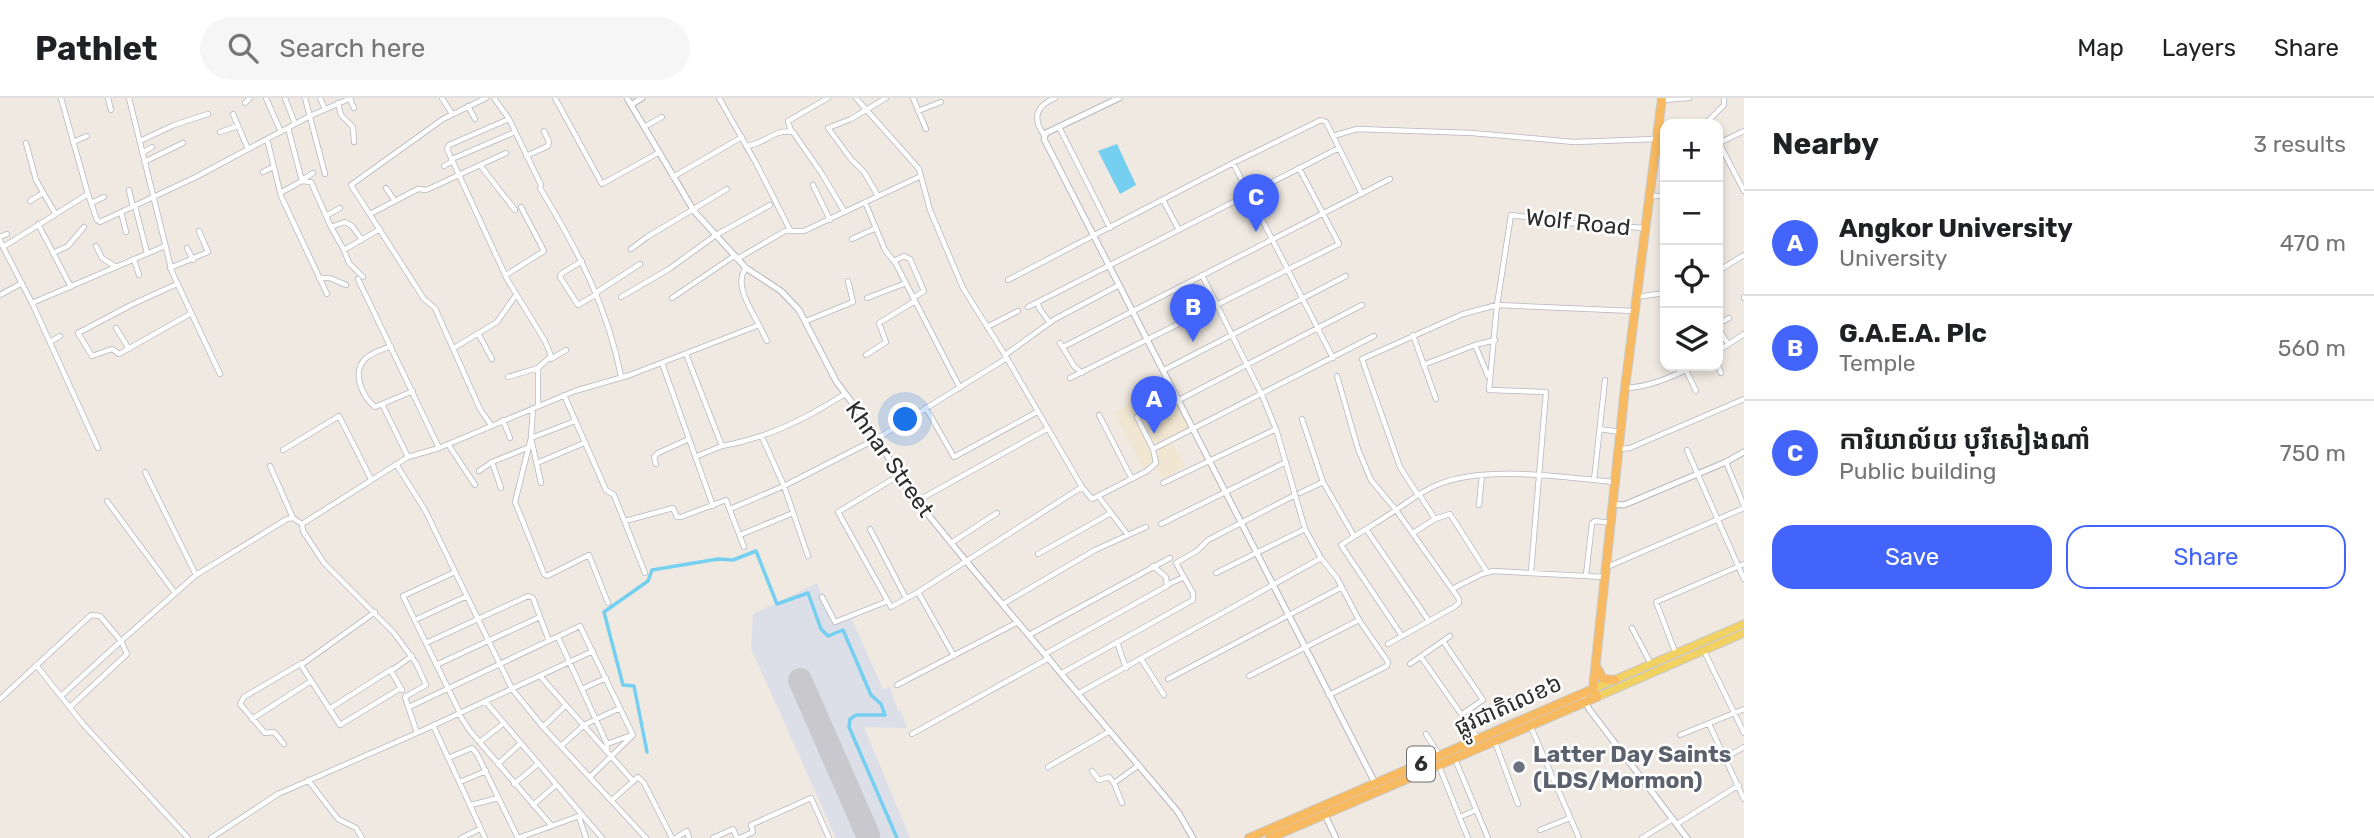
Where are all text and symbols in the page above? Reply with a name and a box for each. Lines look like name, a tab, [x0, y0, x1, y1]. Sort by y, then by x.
search box	[200, 17, 690, 80]
text: Pathlet	[35, 29, 158, 68]
icon: search	[224, 29, 262, 67]
text: Search here	[280, 33, 425, 64]
text: Map	[2077, 34, 2124, 62]
text: Layers	[2162, 34, 2236, 62]
text: Share	[2274, 34, 2339, 62]
map controls	[1660, 119, 1723, 371]
button: +	[1660, 119, 1723, 182]
text: Nearby	[1772, 126, 1879, 162]
text: 3 results	[2253, 130, 2346, 158]
pin: C	[1233, 174, 1279, 232]
button: −	[1660, 182, 1723, 245]
street label: Wolf Road	[1524, 203, 1632, 241]
text: Angkor University	[1839, 213, 2073, 244]
text: A	[1787, 229, 1803, 257]
text: 470 m	[2280, 229, 2346, 257]
text: University	[1839, 244, 1948, 272]
button: locate	[1660, 245, 1723, 308]
pin: B	[1170, 284, 1216, 342]
button: layers	[1660, 308, 1723, 371]
text: G.A.E.A. Plc	[1839, 318, 1987, 349]
text: B	[1787, 334, 1803, 362]
text: 560 m	[2278, 334, 2346, 362]
text: Temple	[1839, 349, 1916, 377]
pin: A	[1131, 376, 1177, 434]
street label: Khnar Street	[840, 396, 940, 522]
your location	[888, 402, 922, 436]
text: ការិយាល័យ បុរីសៀងណាំ	[1839, 425, 2091, 456]
text: C	[1787, 439, 1803, 467]
text: 750 m	[2280, 439, 2346, 467]
text: Public building	[1839, 457, 1996, 485]
button: Save	[1772, 525, 2052, 589]
button: Share	[2066, 525, 2346, 589]
street label: ផ្លូវជាតិលេខ៦	[1450, 669, 1569, 748]
place label: Latter Day Saints (LDS/Mormon)	[1533, 740, 1732, 794]
road number: 6	[1407, 746, 1435, 782]
marker: Latter Day Saints (LDS/Mormon)	[1511, 759, 1527, 775]

